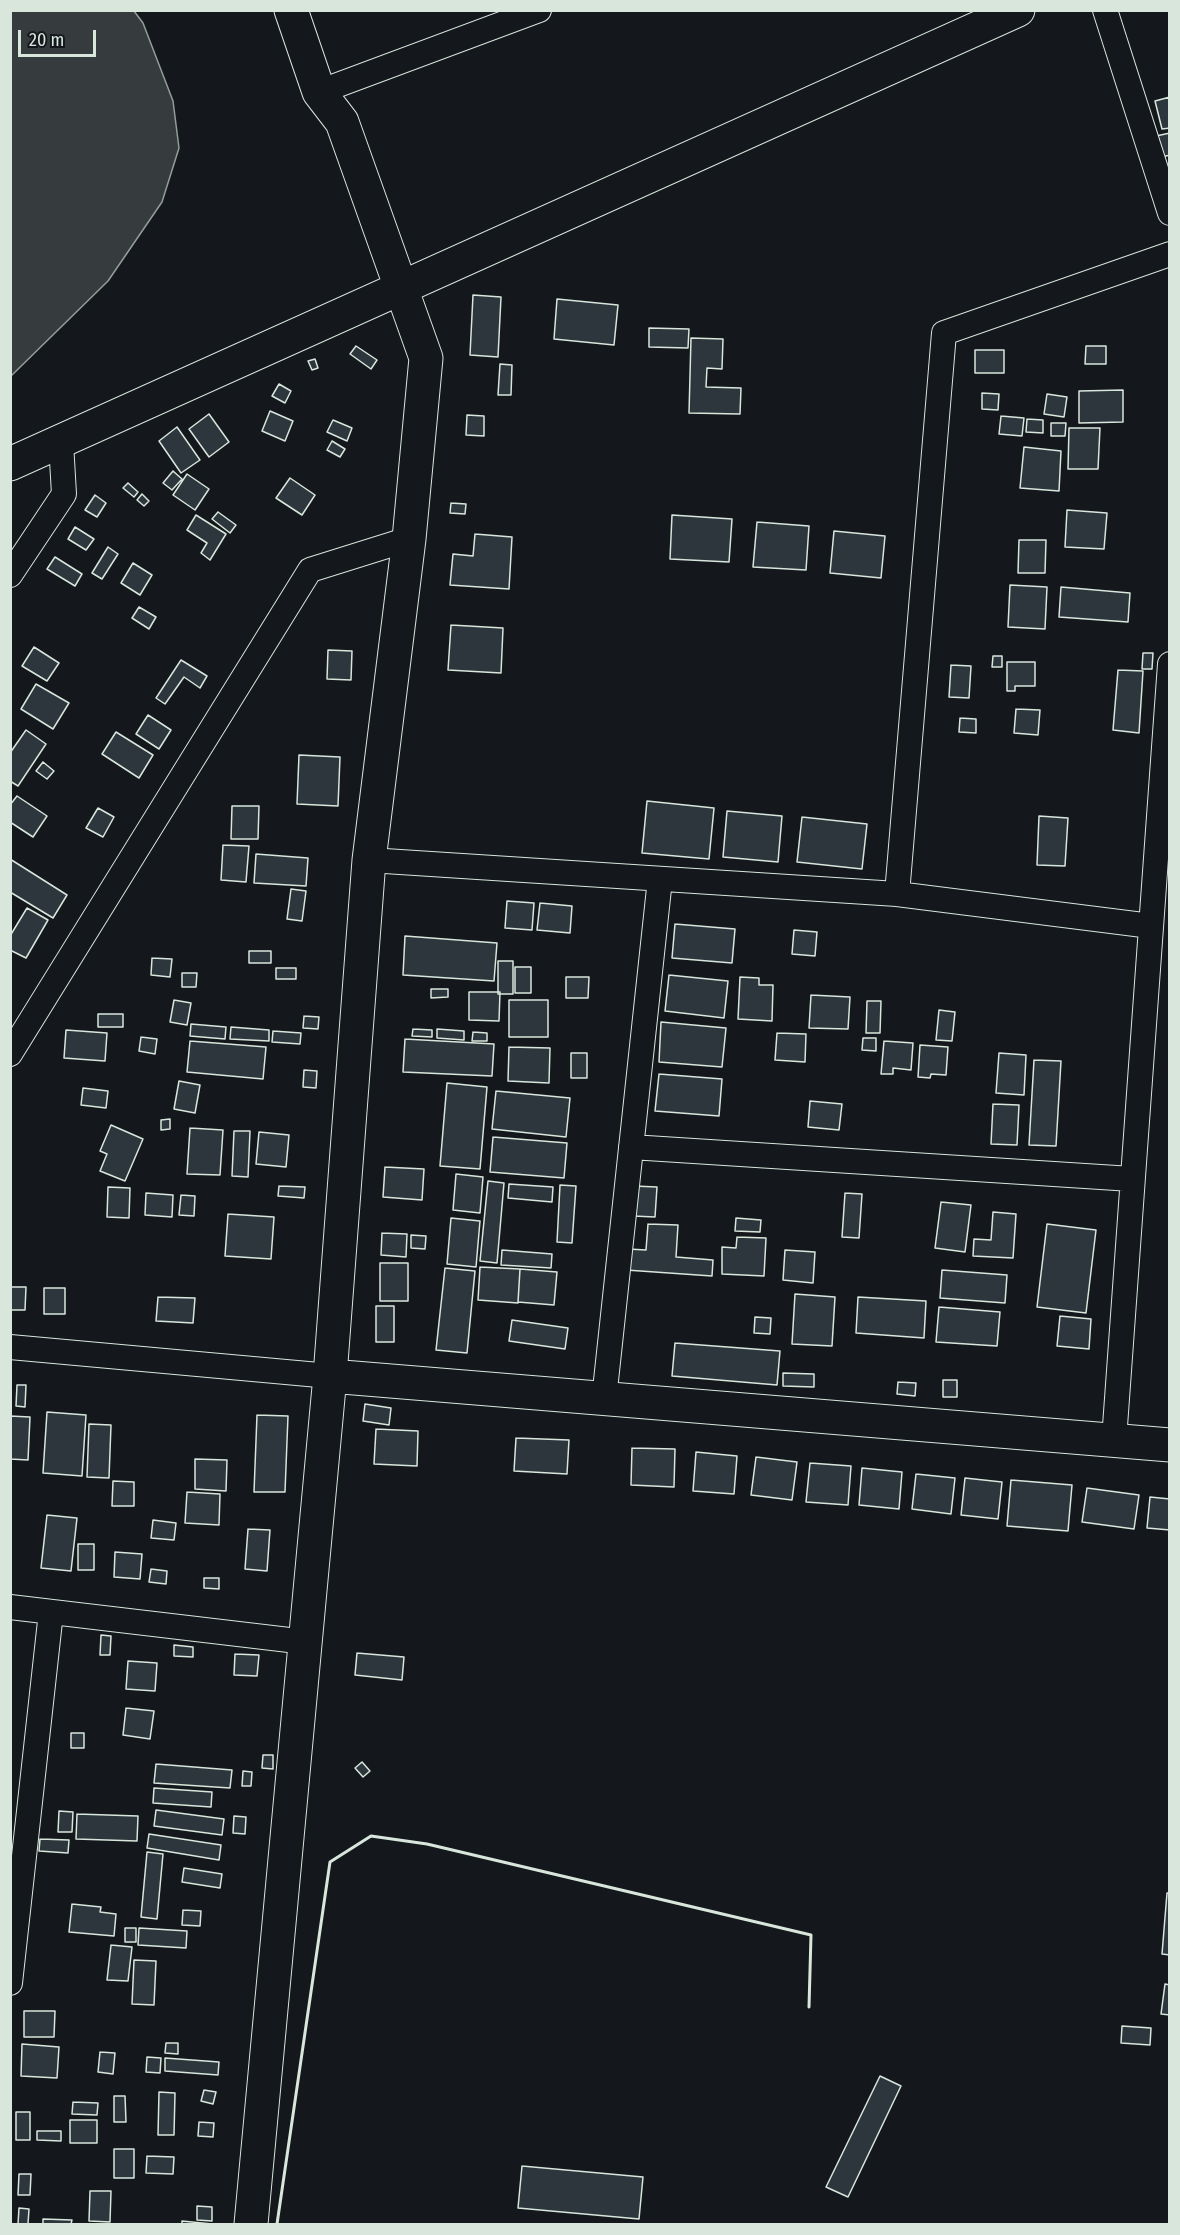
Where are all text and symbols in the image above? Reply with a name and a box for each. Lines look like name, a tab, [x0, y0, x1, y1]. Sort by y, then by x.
scale bar	[21, 18, 99, 56]
text: 20 m	[29, 29, 64, 51]

